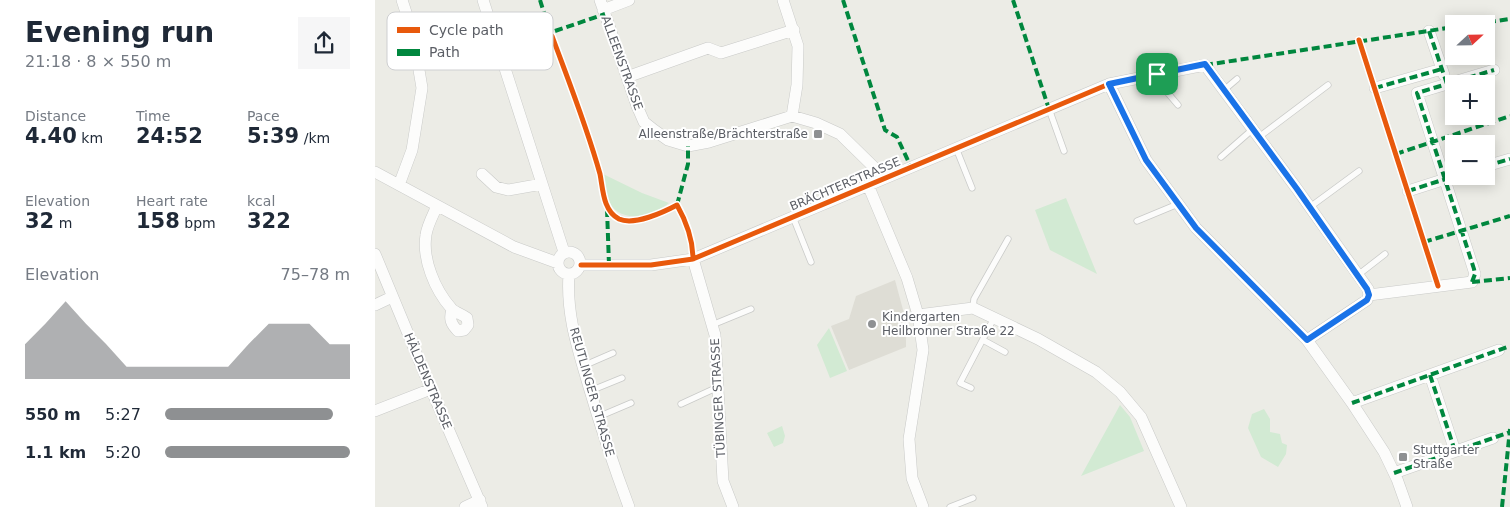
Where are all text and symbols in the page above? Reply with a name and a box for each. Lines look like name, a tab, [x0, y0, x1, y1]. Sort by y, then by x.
legend	[387, 12, 553, 70]
street label: ALLEENSTRASSE	[598, 14, 646, 112]
north arrow	[1445, 15, 1495, 65]
map controls	[1445, 15, 1495, 185]
text: Evening run	[25, 16, 214, 49]
button: share	[298, 17, 350, 69]
text: Cycle path	[429, 22, 504, 38]
text: Path	[429, 44, 460, 60]
text: 21:18 · 8 × 550 m	[25, 52, 171, 71]
pin	[1136, 53, 1178, 95]
icon: arrive	[1143, 60, 1171, 88]
button: +	[1445, 75, 1495, 125]
text: Distance	[25, 108, 86, 124]
text: Time	[136, 108, 170, 124]
text: Pace	[247, 108, 280, 124]
text: 4.40	[25, 124, 77, 148]
text: 24:52	[136, 124, 203, 148]
text: 5:39	[247, 124, 299, 148]
place label: Alleenstraße/Brächterstraße	[639, 127, 808, 141]
marker: Alleenstraße/Brächterstraße	[812, 128, 824, 140]
text: km	[77, 130, 103, 146]
text: /km	[299, 130, 330, 146]
button: −	[1445, 135, 1495, 185]
street label: BRÄCHTERSTRASSE	[787, 153, 902, 214]
text: Elevation	[25, 193, 90, 209]
text: Heart rate	[136, 193, 208, 209]
text: kcal	[247, 193, 275, 209]
text: 32	[25, 209, 54, 233]
text: 158	[136, 209, 180, 233]
text: 322	[247, 209, 291, 233]
text: m	[54, 215, 72, 231]
text: bpm	[180, 215, 216, 231]
text: Elevation	[25, 265, 99, 284]
text: 75–78 m	[281, 265, 350, 284]
place label: Kindergarten Heilbronner Straße 22	[882, 310, 1015, 338]
marker: Kindergarten Heilbronner Straße 22	[866, 318, 878, 330]
street label: REUTLINGER STRASSE	[567, 326, 617, 458]
street label: HÄLDENSTRASSE	[401, 330, 456, 431]
street label: TÜBINGER STRASSE	[706, 338, 728, 459]
text: 550 m	[25, 405, 81, 424]
text: 5:27	[105, 405, 141, 424]
text: 1.1 km	[25, 443, 86, 462]
text: 5:20	[105, 443, 141, 462]
place label: Stuttgarter Straße	[1413, 443, 1479, 471]
marker: Stuttgarter Straße	[1397, 451, 1409, 463]

